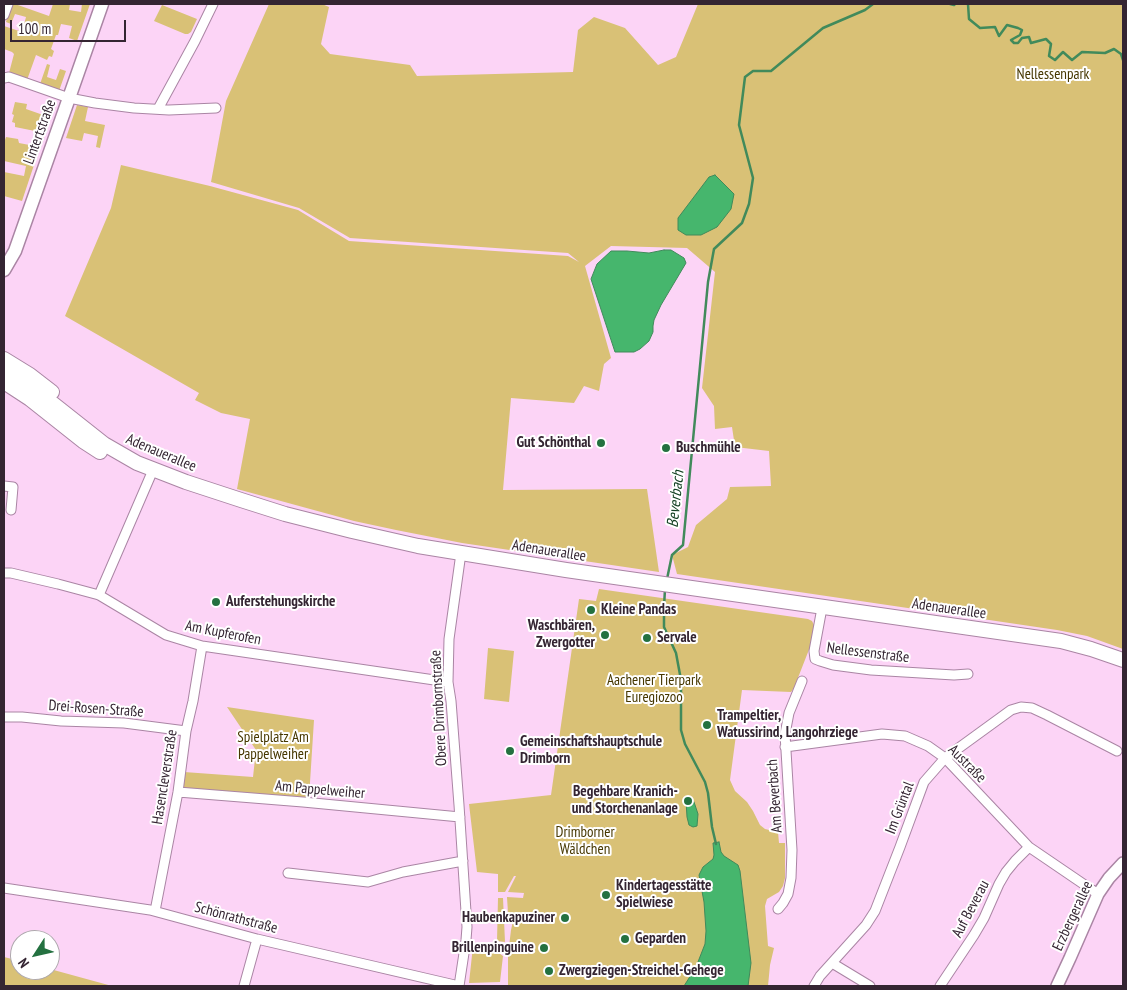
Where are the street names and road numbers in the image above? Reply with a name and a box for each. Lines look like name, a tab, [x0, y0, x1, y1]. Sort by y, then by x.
street label: Lintertstraße	[20, 97, 60, 167]
street label: Adenauerallee	[123, 430, 199, 476]
street label: Adenauerallee	[511, 536, 587, 566]
street label: Adenauerallee	[911, 595, 987, 623]
street label: Am Kupferofen	[184, 617, 262, 649]
street label: Nellessenstraße	[826, 639, 910, 667]
street label: Obere Drimbornstraße	[427, 650, 451, 766]
street label: Drei-Rosen-Straße	[48, 697, 144, 721]
street label: Hasencleverstraße	[149, 728, 181, 826]
street label: Austraße	[944, 741, 990, 787]
street label: Am Beverbach	[763, 759, 787, 833]
street label: Am Pappelweiher	[274, 777, 366, 803]
street label: Im Grüntal	[882, 779, 918, 837]
street label: Auf Beverau	[948, 877, 994, 941]
street label: Erzbergerallee	[1049, 878, 1097, 954]
street label: Schönrathstraße	[193, 898, 279, 938]

